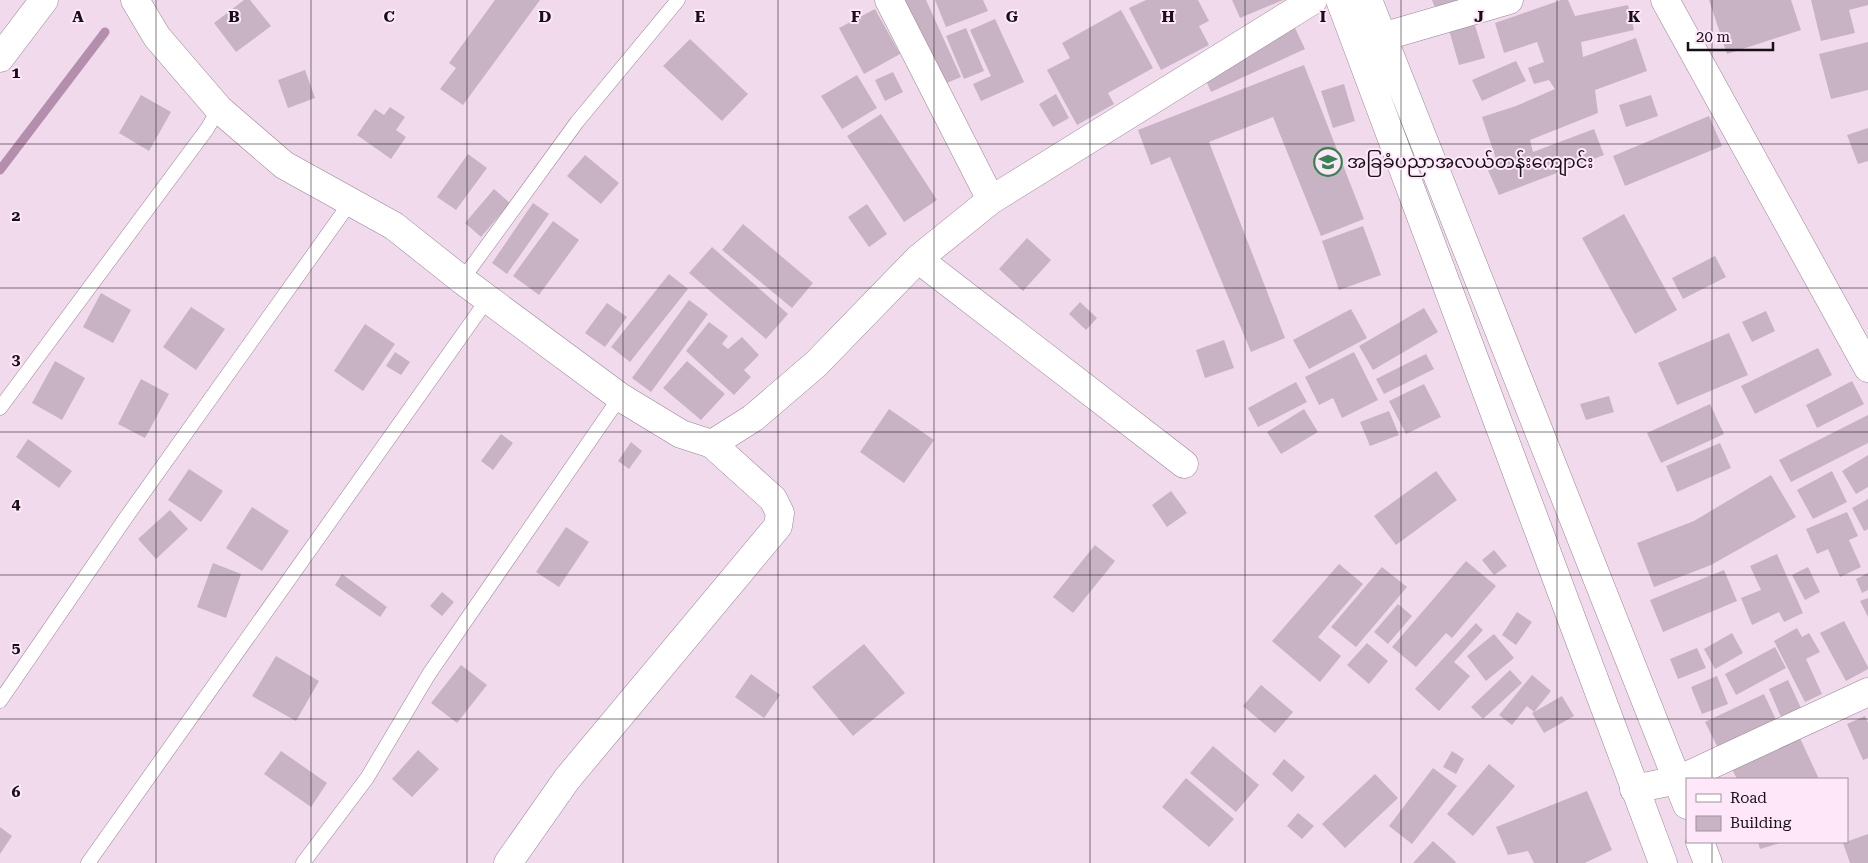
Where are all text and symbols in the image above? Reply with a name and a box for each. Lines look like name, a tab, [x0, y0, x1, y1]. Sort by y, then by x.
text: A	[72, 7, 84, 26]
text: B	[228, 7, 240, 26]
text: C	[383, 7, 395, 26]
text: D	[539, 7, 552, 26]
text: E	[695, 7, 705, 26]
text: F	[851, 7, 861, 26]
text: G	[1006, 7, 1019, 26]
text: H	[1161, 7, 1175, 26]
text: I	[1320, 7, 1326, 26]
text: J	[1474, 7, 1484, 26]
text: K	[1628, 7, 1641, 26]
scale bar	[1688, 20, 1773, 52]
text: 20 m	[1696, 28, 1731, 46]
text: 1	[12, 63, 21, 82]
school or university icon: အခြခံပညာအလယ်တန်းကျောင်း	[1313, 147, 1343, 177]
place label: အခြခံပညာအလယ်တန်းကျောင်း	[1347, 149, 1594, 177]
text: 2	[12, 206, 21, 225]
text: 3	[12, 350, 21, 369]
text: 4	[12, 494, 21, 513]
text: 5	[12, 638, 21, 657]
legend	[1686, 778, 1848, 843]
text: 6	[12, 782, 21, 801]
text: Road	[1730, 789, 1767, 807]
text: Building	[1730, 814, 1792, 832]

